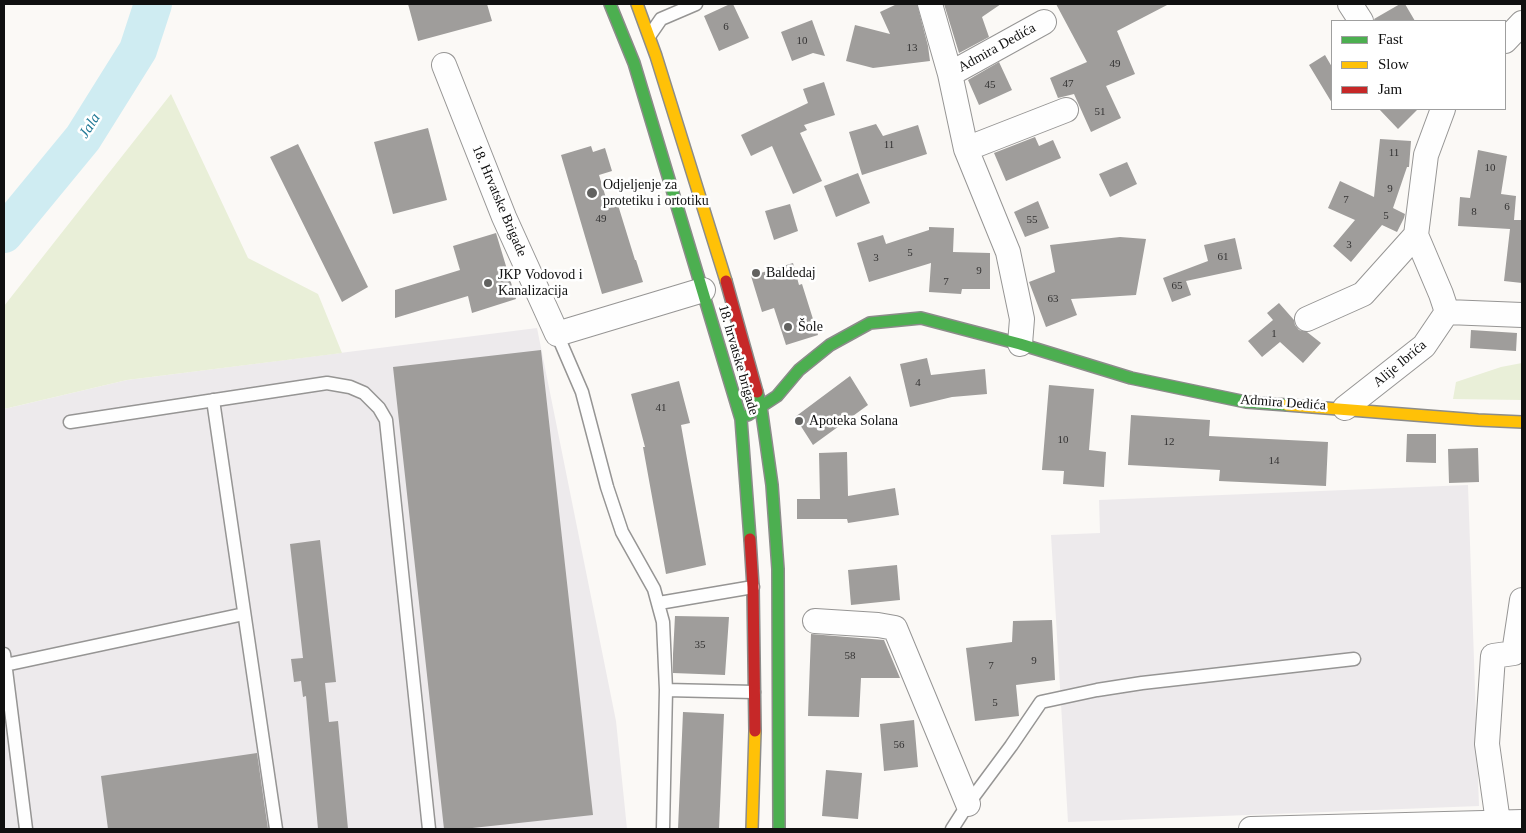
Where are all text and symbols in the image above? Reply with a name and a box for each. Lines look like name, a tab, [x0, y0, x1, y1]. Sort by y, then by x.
house number: 6	[723, 20, 729, 34]
street label: Admira Dedića	[955, 20, 1039, 76]
legend	[1331, 20, 1506, 110]
text: Fast	[1378, 31, 1403, 47]
house number: 10	[796, 34, 808, 48]
house number: 13	[906, 41, 918, 55]
text: Slow	[1378, 56, 1409, 72]
house number: 49	[1110, 57, 1120, 71]
house number: 47	[1062, 77, 1074, 91]
house number: 45	[984, 78, 996, 92]
text: Jam	[1378, 81, 1402, 97]
house number: 51	[1094, 105, 1106, 119]
water label: Jala	[75, 110, 105, 142]
house number: 11	[884, 138, 894, 152]
street label: 18. Hrvatske Brigade	[468, 143, 530, 259]
house number: 11	[1389, 146, 1399, 160]
house number: 10	[1484, 161, 1496, 175]
place label: Odjeljenje za protetiku i ortotiku	[603, 177, 709, 210]
house number: 9	[1387, 182, 1393, 196]
marker: Odjeljenje za protetiku i ortotiku	[585, 186, 599, 200]
house number: 7	[1343, 193, 1349, 207]
house number: 6	[1504, 200, 1510, 214]
house number: 8	[1471, 205, 1477, 219]
house number: 5	[1383, 209, 1389, 223]
house number: 49	[596, 212, 606, 226]
house number: 55	[1026, 213, 1038, 227]
house number: 3	[1346, 238, 1352, 252]
house number: 5	[907, 246, 913, 260]
house number: 61	[1218, 250, 1228, 264]
house number: 3	[873, 251, 879, 265]
house number: 9	[976, 264, 982, 278]
place label: Baldedaj	[766, 265, 816, 281]
place label: JKP Vodovod i Kanalizacija	[498, 267, 583, 300]
marker: Baldedaj	[750, 267, 762, 279]
house number: 7	[943, 275, 949, 289]
marker: JKP Vodovod i Kanalizacija	[482, 277, 494, 289]
house number: 65	[1172, 279, 1182, 293]
house number: 63	[1048, 292, 1058, 306]
street label: 18. hrvatske brigade	[714, 303, 762, 417]
place label: Šole	[798, 319, 823, 335]
marker: Šole	[782, 321, 794, 333]
house number: 1	[1271, 327, 1277, 341]
street label: Alije Ibrića	[1370, 337, 1430, 391]
house number: 4	[915, 376, 921, 390]
street label: Admira Dedića	[1240, 392, 1326, 414]
house number: 41	[656, 401, 666, 415]
place label: Apoteka Solana	[809, 413, 898, 429]
marker: Apoteka Solana	[793, 415, 805, 427]
house number: 10	[1058, 433, 1068, 447]
house number: 12	[1164, 435, 1174, 449]
house number: 14	[1268, 454, 1280, 468]
house number: 35	[694, 638, 706, 652]
house number: 58	[844, 649, 856, 663]
house number: 9	[1031, 654, 1037, 668]
house number: 7	[988, 659, 994, 673]
house number: 5	[992, 696, 998, 710]
house number: 56	[894, 738, 904, 752]

